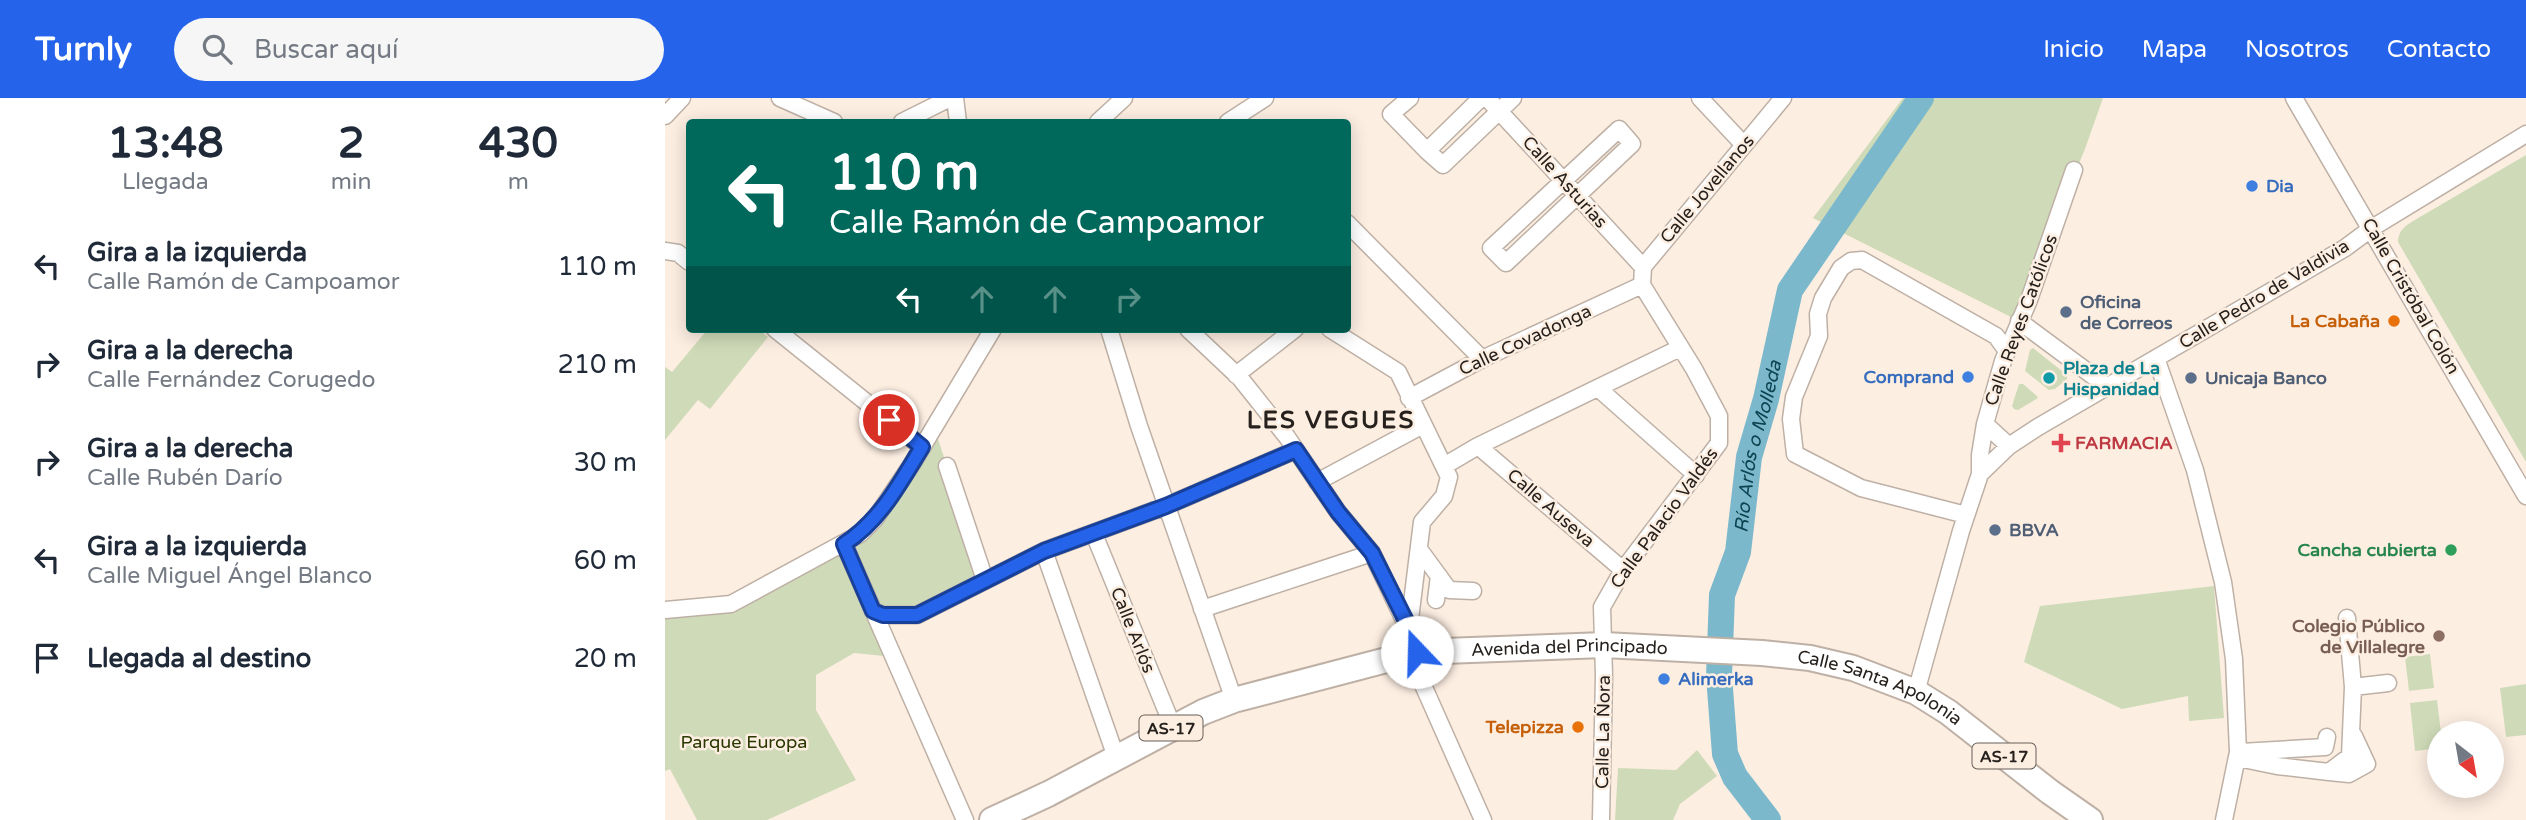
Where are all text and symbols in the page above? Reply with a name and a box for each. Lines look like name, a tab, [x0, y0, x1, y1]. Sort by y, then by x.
search box	[174, 18, 664, 81]
text: Turnly	[35, 30, 132, 69]
icon: search	[198, 30, 236, 68]
text: Buscar aquí	[254, 34, 399, 65]
text: Inicio	[2043, 35, 2104, 64]
text: Mapa	[2142, 35, 2207, 64]
text: Nosotros	[2245, 35, 2349, 64]
text: Contacto	[2387, 35, 2491, 64]
text: 13:48	[107, 118, 224, 169]
text: 2	[338, 118, 364, 169]
text: 430	[479, 118, 558, 169]
street label: Calle Jovellanos	[1655, 130, 1759, 248]
street label: Calle Asturias	[1518, 131, 1612, 233]
text: 110 m	[829, 144, 979, 203]
icon: left	[714, 147, 805, 238]
text: Llegada	[122, 168, 209, 196]
text: min	[331, 168, 372, 196]
text: m	[508, 168, 529, 196]
place label: Dia	[2266, 175, 2294, 197]
marker: Dia	[2244, 178, 2260, 194]
text: Calle Ramón de Campoamor	[829, 204, 1264, 242]
street label: Calle Cristóbal Colón	[2357, 214, 2465, 378]
street label: Calle Reyes Católicos	[1980, 231, 2062, 409]
street label: Calle Pedro de Valdivia	[2175, 235, 2353, 353]
text: Gira a la izquierda	[87, 237, 307, 268]
icon: left	[28, 247, 66, 285]
text: 110 m	[557, 251, 637, 282]
text: Calle Ramón de Campoamor	[87, 268, 400, 296]
icon: left	[890, 280, 928, 318]
icon: ahead	[963, 280, 1001, 318]
icon: ahead	[1036, 280, 1074, 318]
icon: right	[1109, 280, 1147, 318]
place label: Oficina de Correos	[2080, 291, 2173, 334]
street label: Calle Covadonga	[1455, 300, 1595, 380]
marker: Oficina de Correos	[2058, 304, 2074, 320]
place label: La Cabaña	[2290, 310, 2380, 332]
marker: La Cabaña	[2386, 313, 2402, 329]
text: Gira a la derecha	[87, 335, 293, 366]
icon: right	[28, 345, 66, 383]
text: 210 m	[557, 349, 637, 380]
water label: Río Arlós o Molleda	[1730, 357, 1786, 534]
place label: Plaza de La Hispanidad	[2063, 357, 2160, 400]
text: Calle Fernández Corugedo	[87, 366, 376, 394]
place label: Comprand	[1864, 366, 1954, 388]
place label: Unicaja Banco	[2205, 367, 2327, 389]
marker: Comprand	[1960, 369, 1976, 385]
marker: Plaza de La Hispanidad	[2041, 370, 2057, 386]
marker: Unicaja Banco	[2183, 370, 2199, 386]
pin	[859, 390, 919, 450]
icon: arrive	[870, 401, 908, 439]
district label: LES VEGUES	[1247, 406, 1415, 435]
place label: FARMACIA	[2075, 432, 2173, 454]
text: Gira a la derecha	[87, 433, 293, 464]
marker: FARMACIA	[2053, 435, 2069, 451]
icon: right	[28, 443, 66, 481]
street label: Calle Palacio Valdés	[1605, 443, 1723, 593]
text: 30 m	[574, 447, 637, 478]
text: Calle Rubén Darío	[87, 464, 283, 492]
street label: Calle Auseva	[1503, 464, 1599, 552]
place label: BBVA	[2009, 519, 2059, 541]
marker: BBVA	[1987, 522, 2003, 538]
text: Gira a la izquierda	[87, 531, 307, 562]
place label: Cancha cubierta	[2298, 539, 2437, 561]
icon: left	[28, 541, 66, 579]
marker: Cancha cubierta	[2443, 542, 2459, 558]
text: 60 m	[574, 545, 637, 576]
text: Calle Miguel Ángel Blanco	[87, 562, 372, 590]
street label: Calle Arlós	[1106, 584, 1160, 676]
position arrow	[1380, 615, 1454, 689]
place label: Colegio Público de Villalegre	[2292, 615, 2425, 658]
marker: Colegio Público de Villalegre	[2431, 628, 2447, 644]
street label: Avenida del Principado	[1471, 634, 1668, 661]
icon: arrive	[28, 639, 66, 677]
text: Llegada al destino	[87, 643, 311, 674]
text: 20 m	[574, 643, 637, 674]
street label: Calle Santa Apolonia	[1796, 646, 1967, 730]
place label: Alimerka	[1678, 668, 1754, 690]
marker: Alimerka	[1656, 671, 1672, 687]
street label: Calle La Ñora	[1591, 675, 1615, 789]
road number: AS-17	[1140, 716, 1203, 740]
place label: Telepizza	[1484, 716, 1564, 738]
marker: Telepizza	[1570, 719, 1586, 735]
north arrow	[2427, 721, 2504, 798]
map controls	[2427, 721, 2504, 798]
park label: Parque Europa	[681, 731, 807, 753]
road number: AS-17	[1973, 744, 2035, 768]

